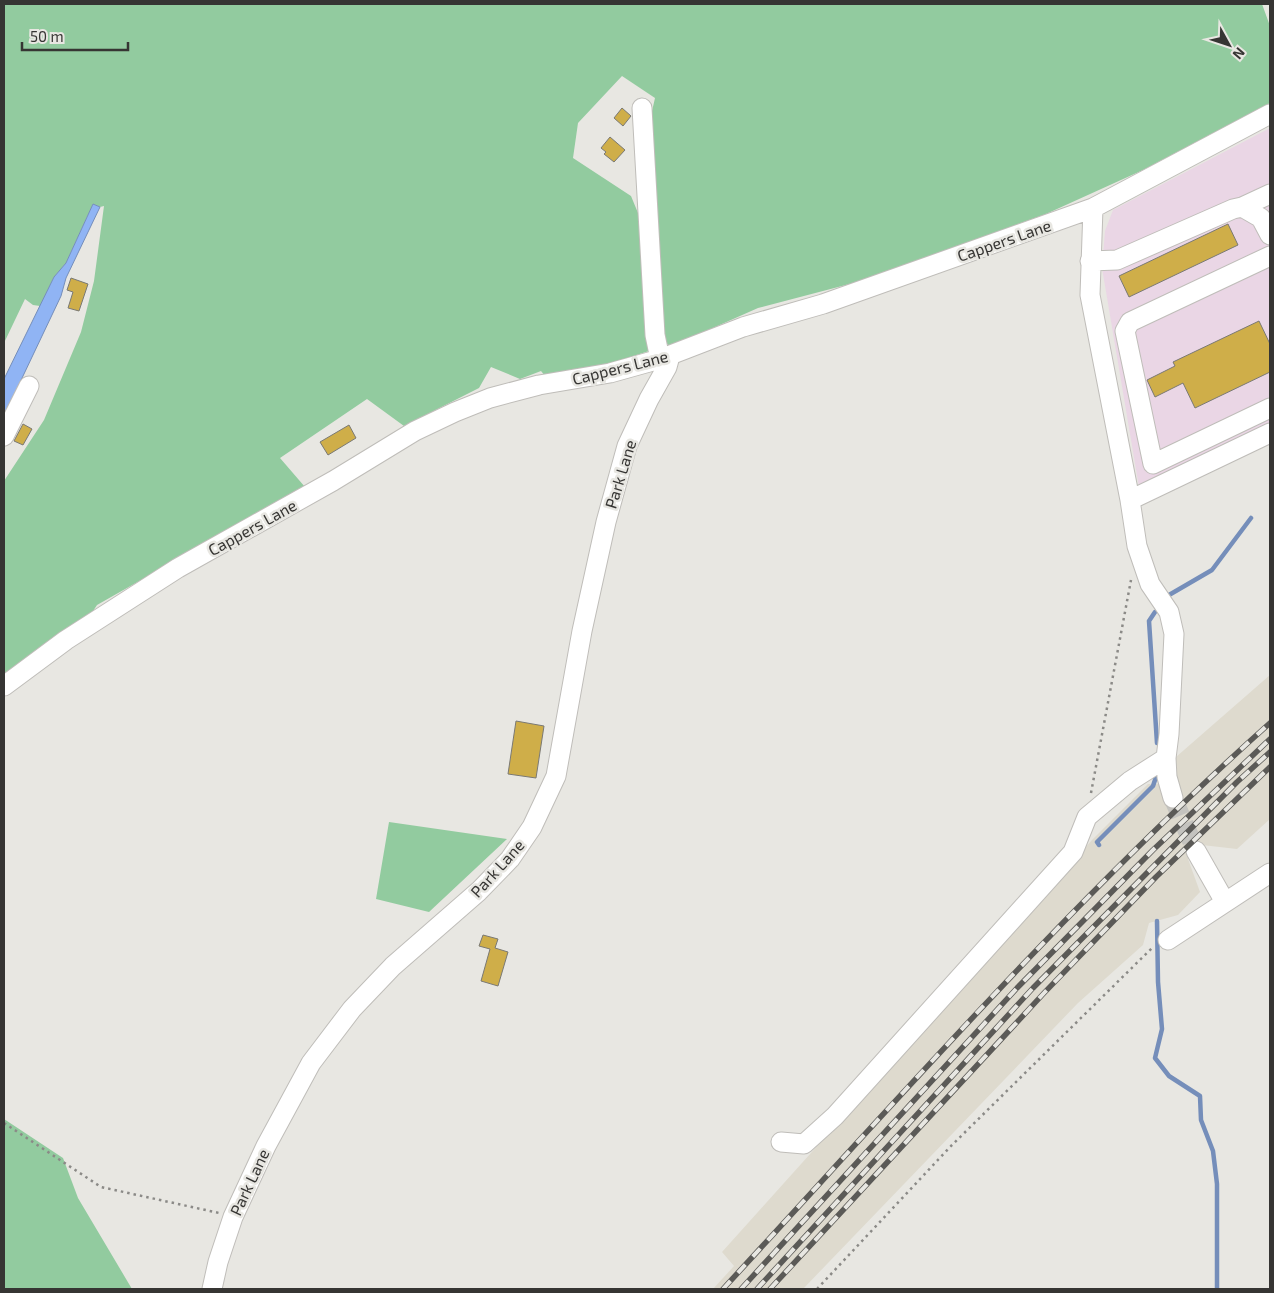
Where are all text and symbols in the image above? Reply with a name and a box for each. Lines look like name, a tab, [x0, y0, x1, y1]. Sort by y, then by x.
scale bar	[22, 20, 129, 52]
north arrow	[1204, 20, 1254, 70]
text: 50 m	[30, 27, 64, 45]
text: N	[1230, 44, 1249, 63]
street label: Cappers Lane	[955, 215, 1053, 265]
street label: Cappers Lane	[570, 346, 670, 388]
street label: Park Lane	[601, 437, 639, 511]
street label: Cappers Lane	[205, 495, 299, 559]
street label: Park Lane	[466, 835, 528, 901]
street label: Park Lane	[225, 1146, 273, 1218]

